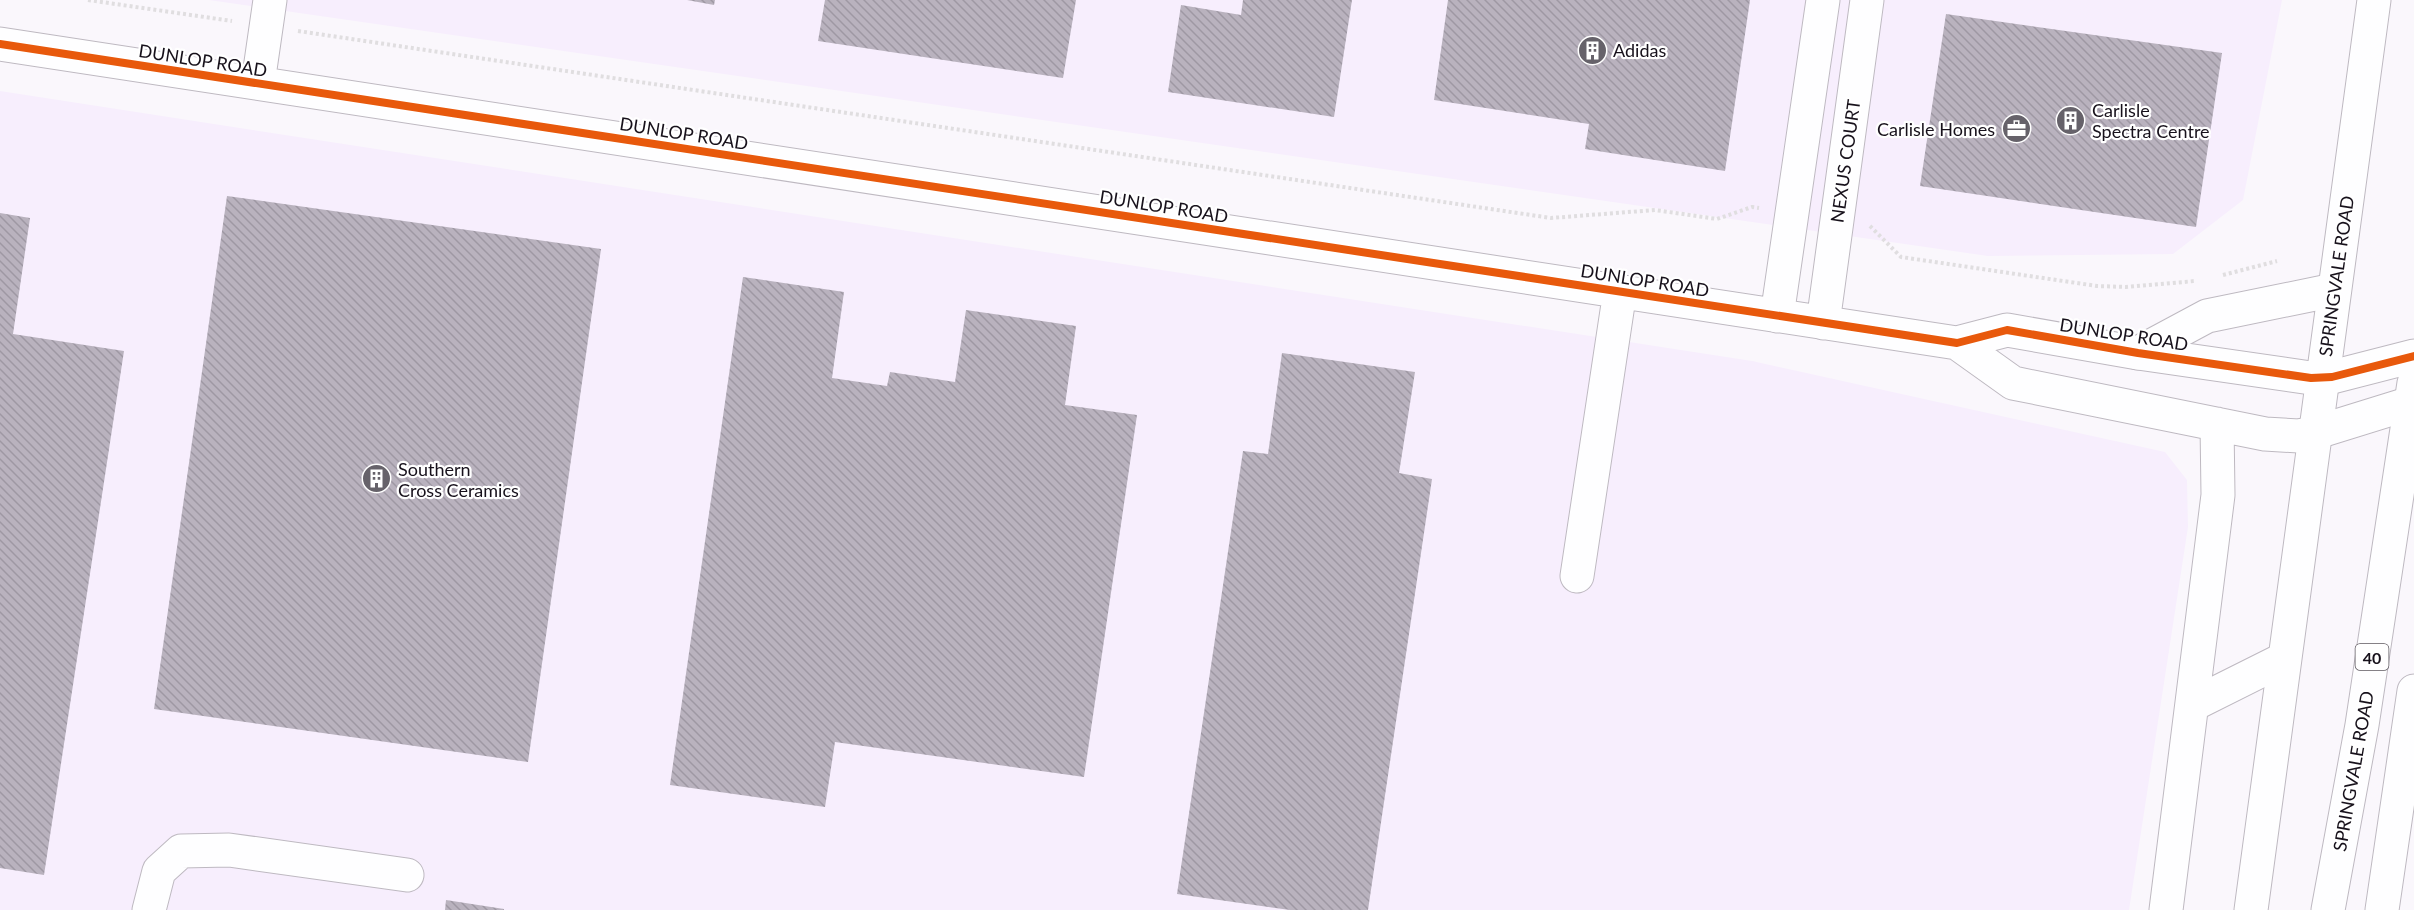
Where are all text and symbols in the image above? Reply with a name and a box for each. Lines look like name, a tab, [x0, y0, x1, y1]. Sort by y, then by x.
building icon: Adidas	[1576, 34, 1608, 66]
street label: DUNLOP ROAD	[137, 39, 269, 81]
place label: Adidas	[1613, 39, 1666, 61]
street label: NEXUS COURT	[1825, 98, 1865, 224]
place label: Carlisle Spectra Centre	[2092, 99, 2210, 142]
building icon: Carlisle Spectra Centre	[2055, 104, 2087, 136]
street label: DUNLOP ROAD	[618, 112, 750, 154]
office icon: Carlisle Homes	[2000, 113, 2032, 145]
place label: Carlisle Homes	[1877, 118, 1995, 140]
street label: DUNLOP ROAD	[1098, 185, 1230, 227]
street label: SPRINGVALE ROAD	[2314, 194, 2358, 358]
street label: DUNLOP ROAD	[1579, 259, 1711, 301]
street label: DUNLOP ROAD	[2058, 313, 2190, 355]
place label: Southern Cross Ceramics	[398, 458, 519, 501]
building icon: Southern Cross Ceramics	[361, 463, 393, 495]
road number: 40	[2356, 644, 2388, 670]
street label: SPRINGVALE ROAD	[2328, 689, 2378, 853]

